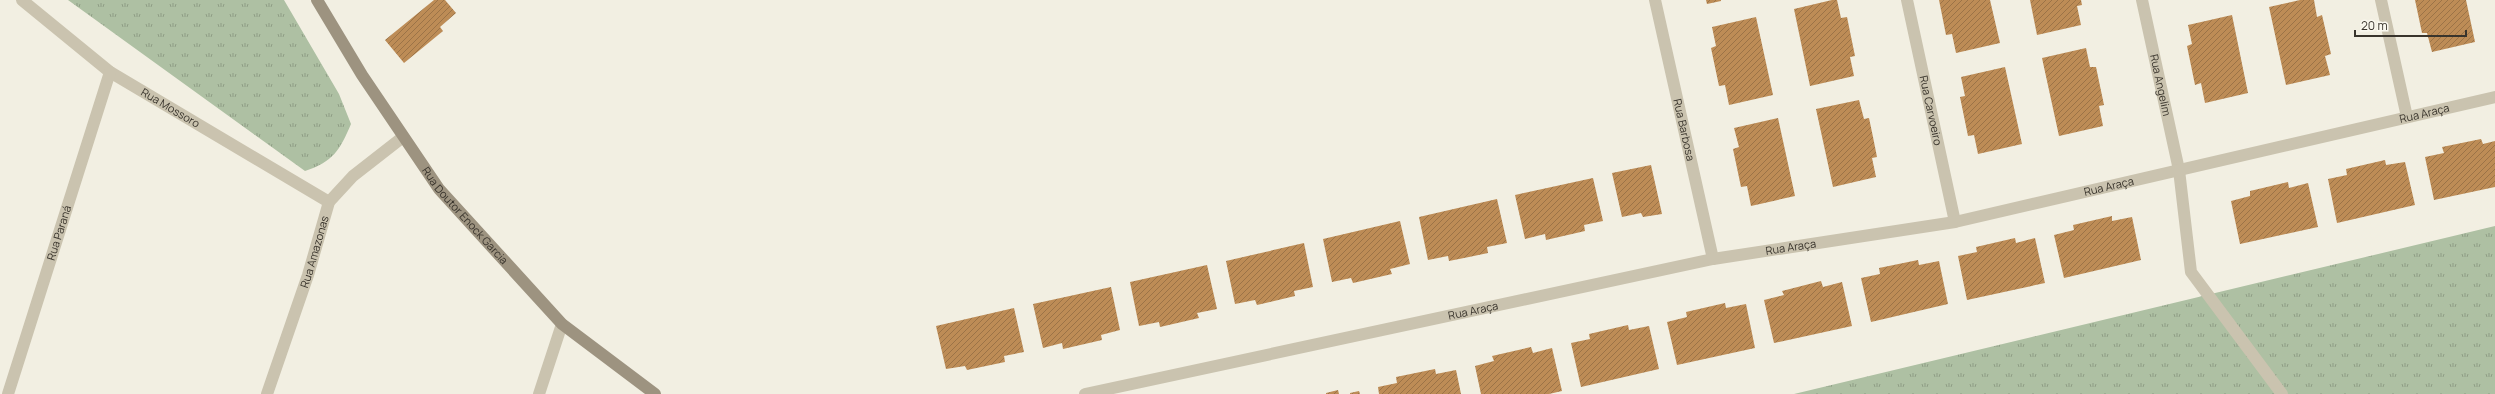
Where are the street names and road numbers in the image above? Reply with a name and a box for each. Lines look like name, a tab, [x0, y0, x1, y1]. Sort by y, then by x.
street label: Rua Angelim	[2147, 53, 2175, 117]
street label: Rua Carvoeiro	[1917, 74, 1946, 147]
street label: Rua Mossoro	[139, 84, 203, 131]
street label: Rua Barbosa	[1670, 97, 1699, 162]
street label: Rua Araça	[2398, 100, 2451, 126]
street label: Rua Doutor Enock Garcia	[419, 164, 512, 267]
street label: Rua Araça	[2082, 173, 2135, 199]
street label: Rua Paraná	[43, 203, 74, 262]
street label: Rua Amazonas	[296, 214, 332, 290]
street label: Rua Araça	[1764, 235, 1817, 258]
street label: Rua Araça	[1447, 297, 1499, 323]

